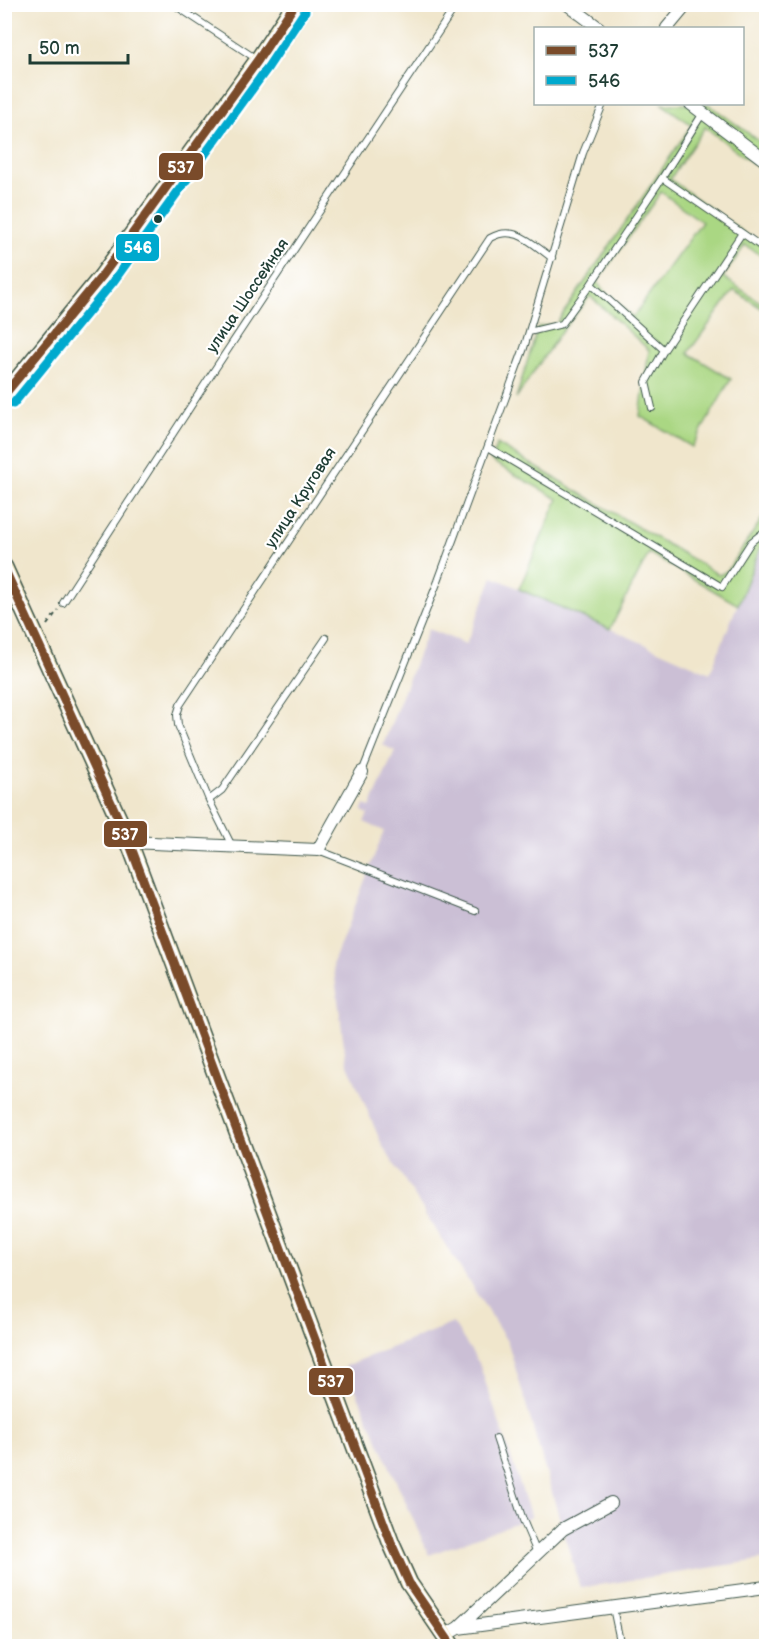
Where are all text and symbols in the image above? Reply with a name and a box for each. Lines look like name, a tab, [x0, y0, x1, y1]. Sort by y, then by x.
scale bar	[30, 27, 128, 65]
legend	[534, 27, 744, 105]
text: 50 m	[39, 38, 80, 59]
text: 537	[588, 41, 618, 62]
text: 546	[588, 71, 620, 92]
line badge: 537	[158, 152, 204, 181]
text: 537	[167, 159, 195, 178]
unlabelled marker	[152, 213, 164, 225]
line badge: 546	[115, 233, 160, 262]
street label: улица Шоссейная	[203, 235, 293, 357]
text: 546	[124, 239, 152, 258]
street label: улица Круговая	[261, 444, 341, 552]
line badge: 537	[103, 820, 148, 848]
text: 537	[111, 826, 139, 845]
line badge: 537	[308, 1367, 354, 1396]
text: 537	[317, 1373, 345, 1392]

